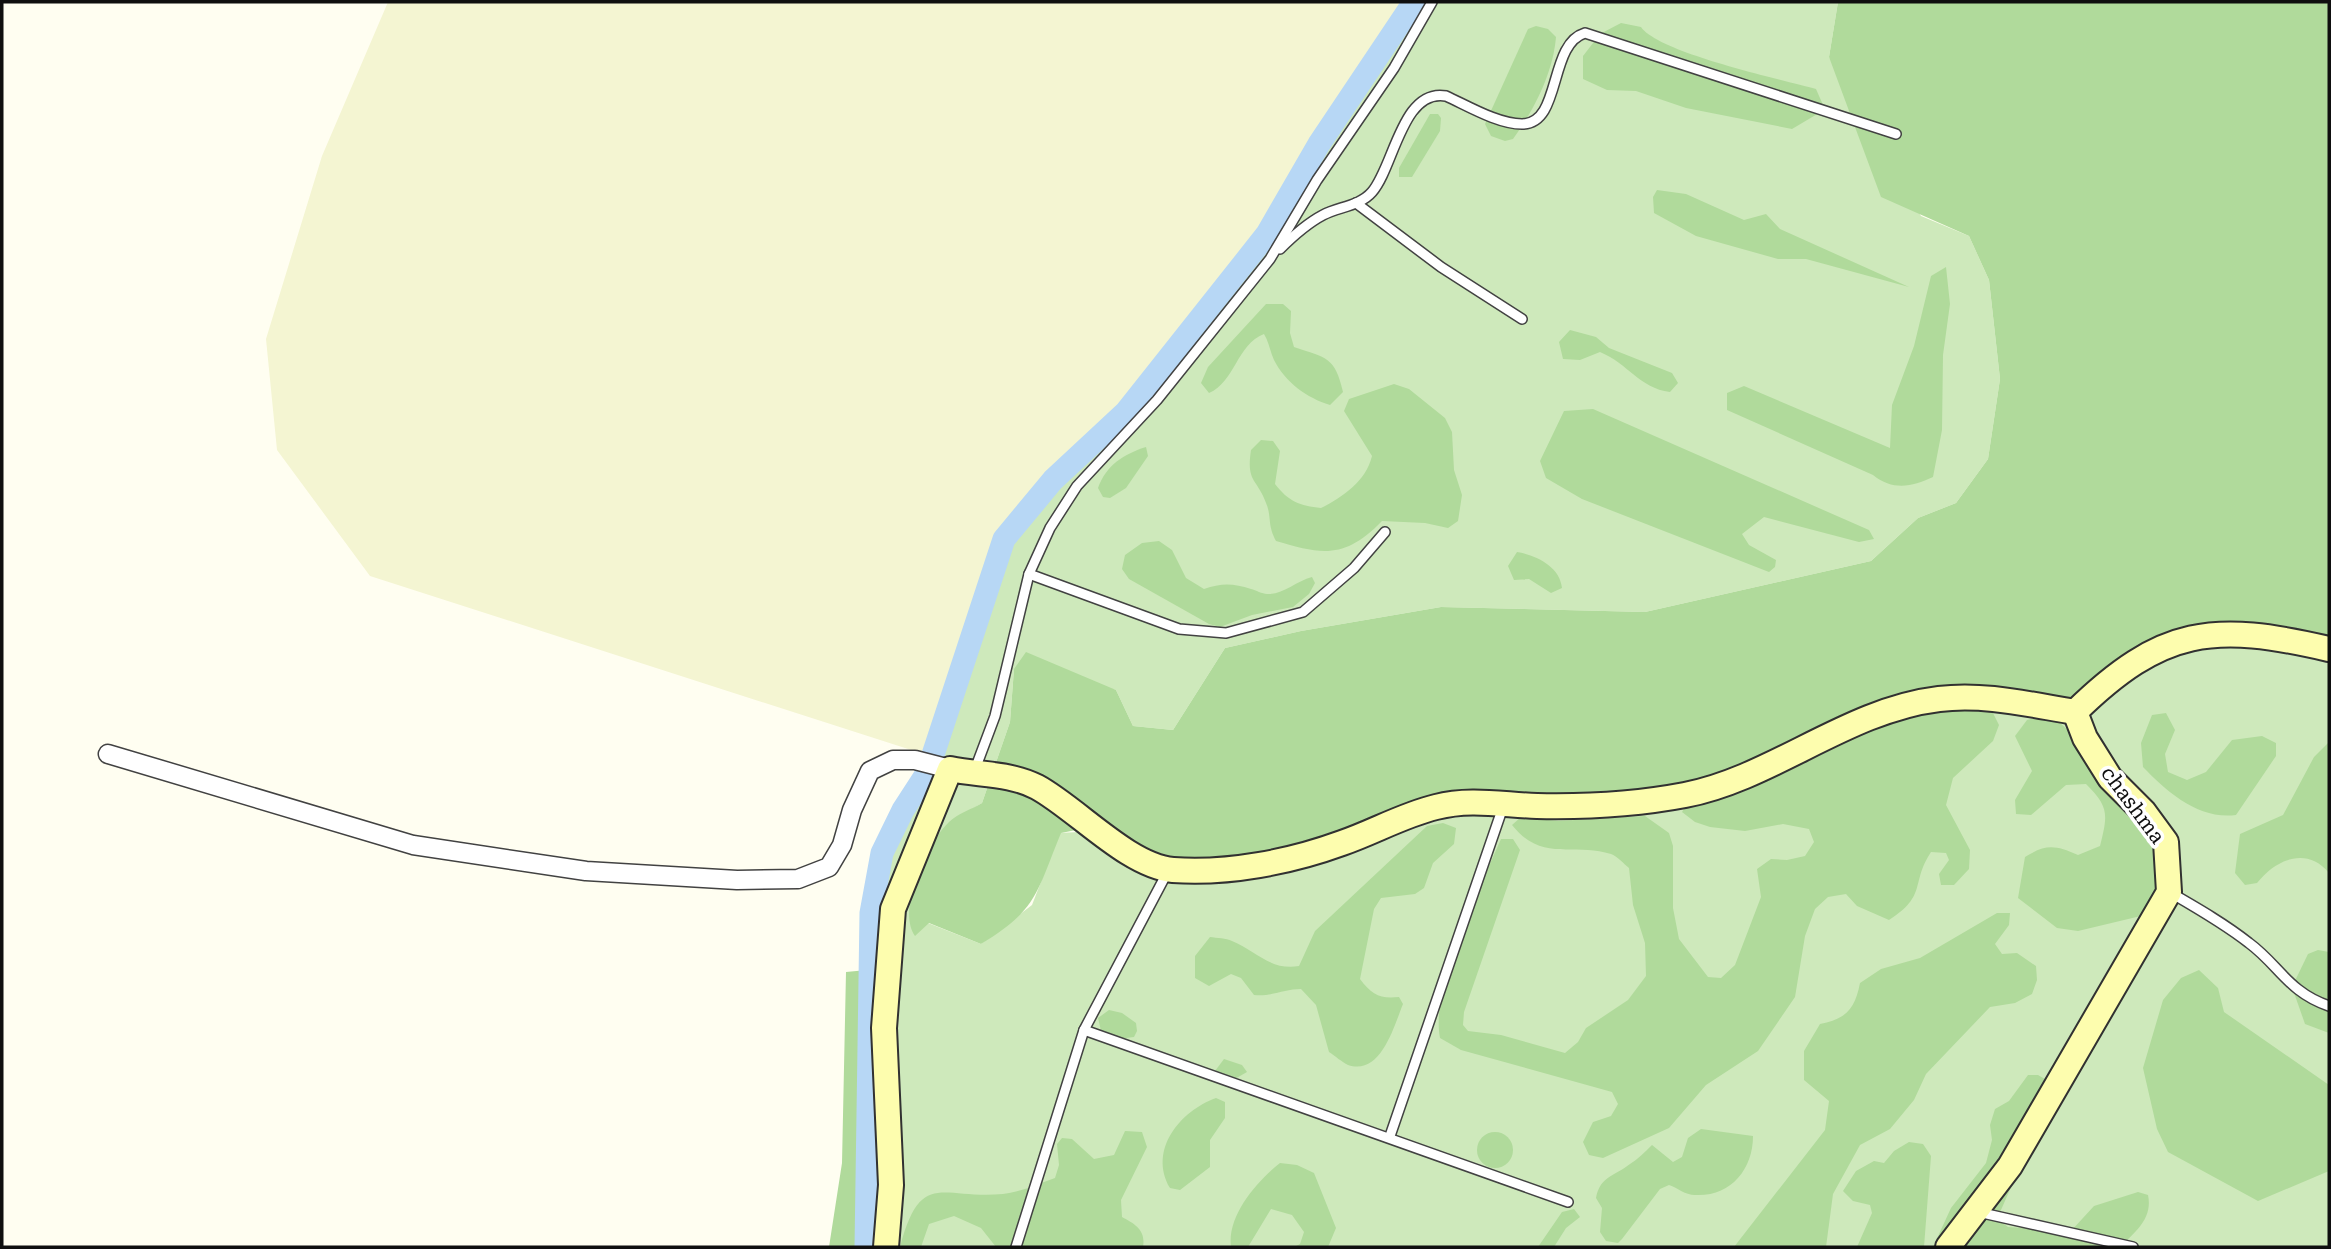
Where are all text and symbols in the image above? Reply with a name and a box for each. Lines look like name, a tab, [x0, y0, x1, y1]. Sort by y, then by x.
street label: сhashma	[2096, 762, 2170, 849]

